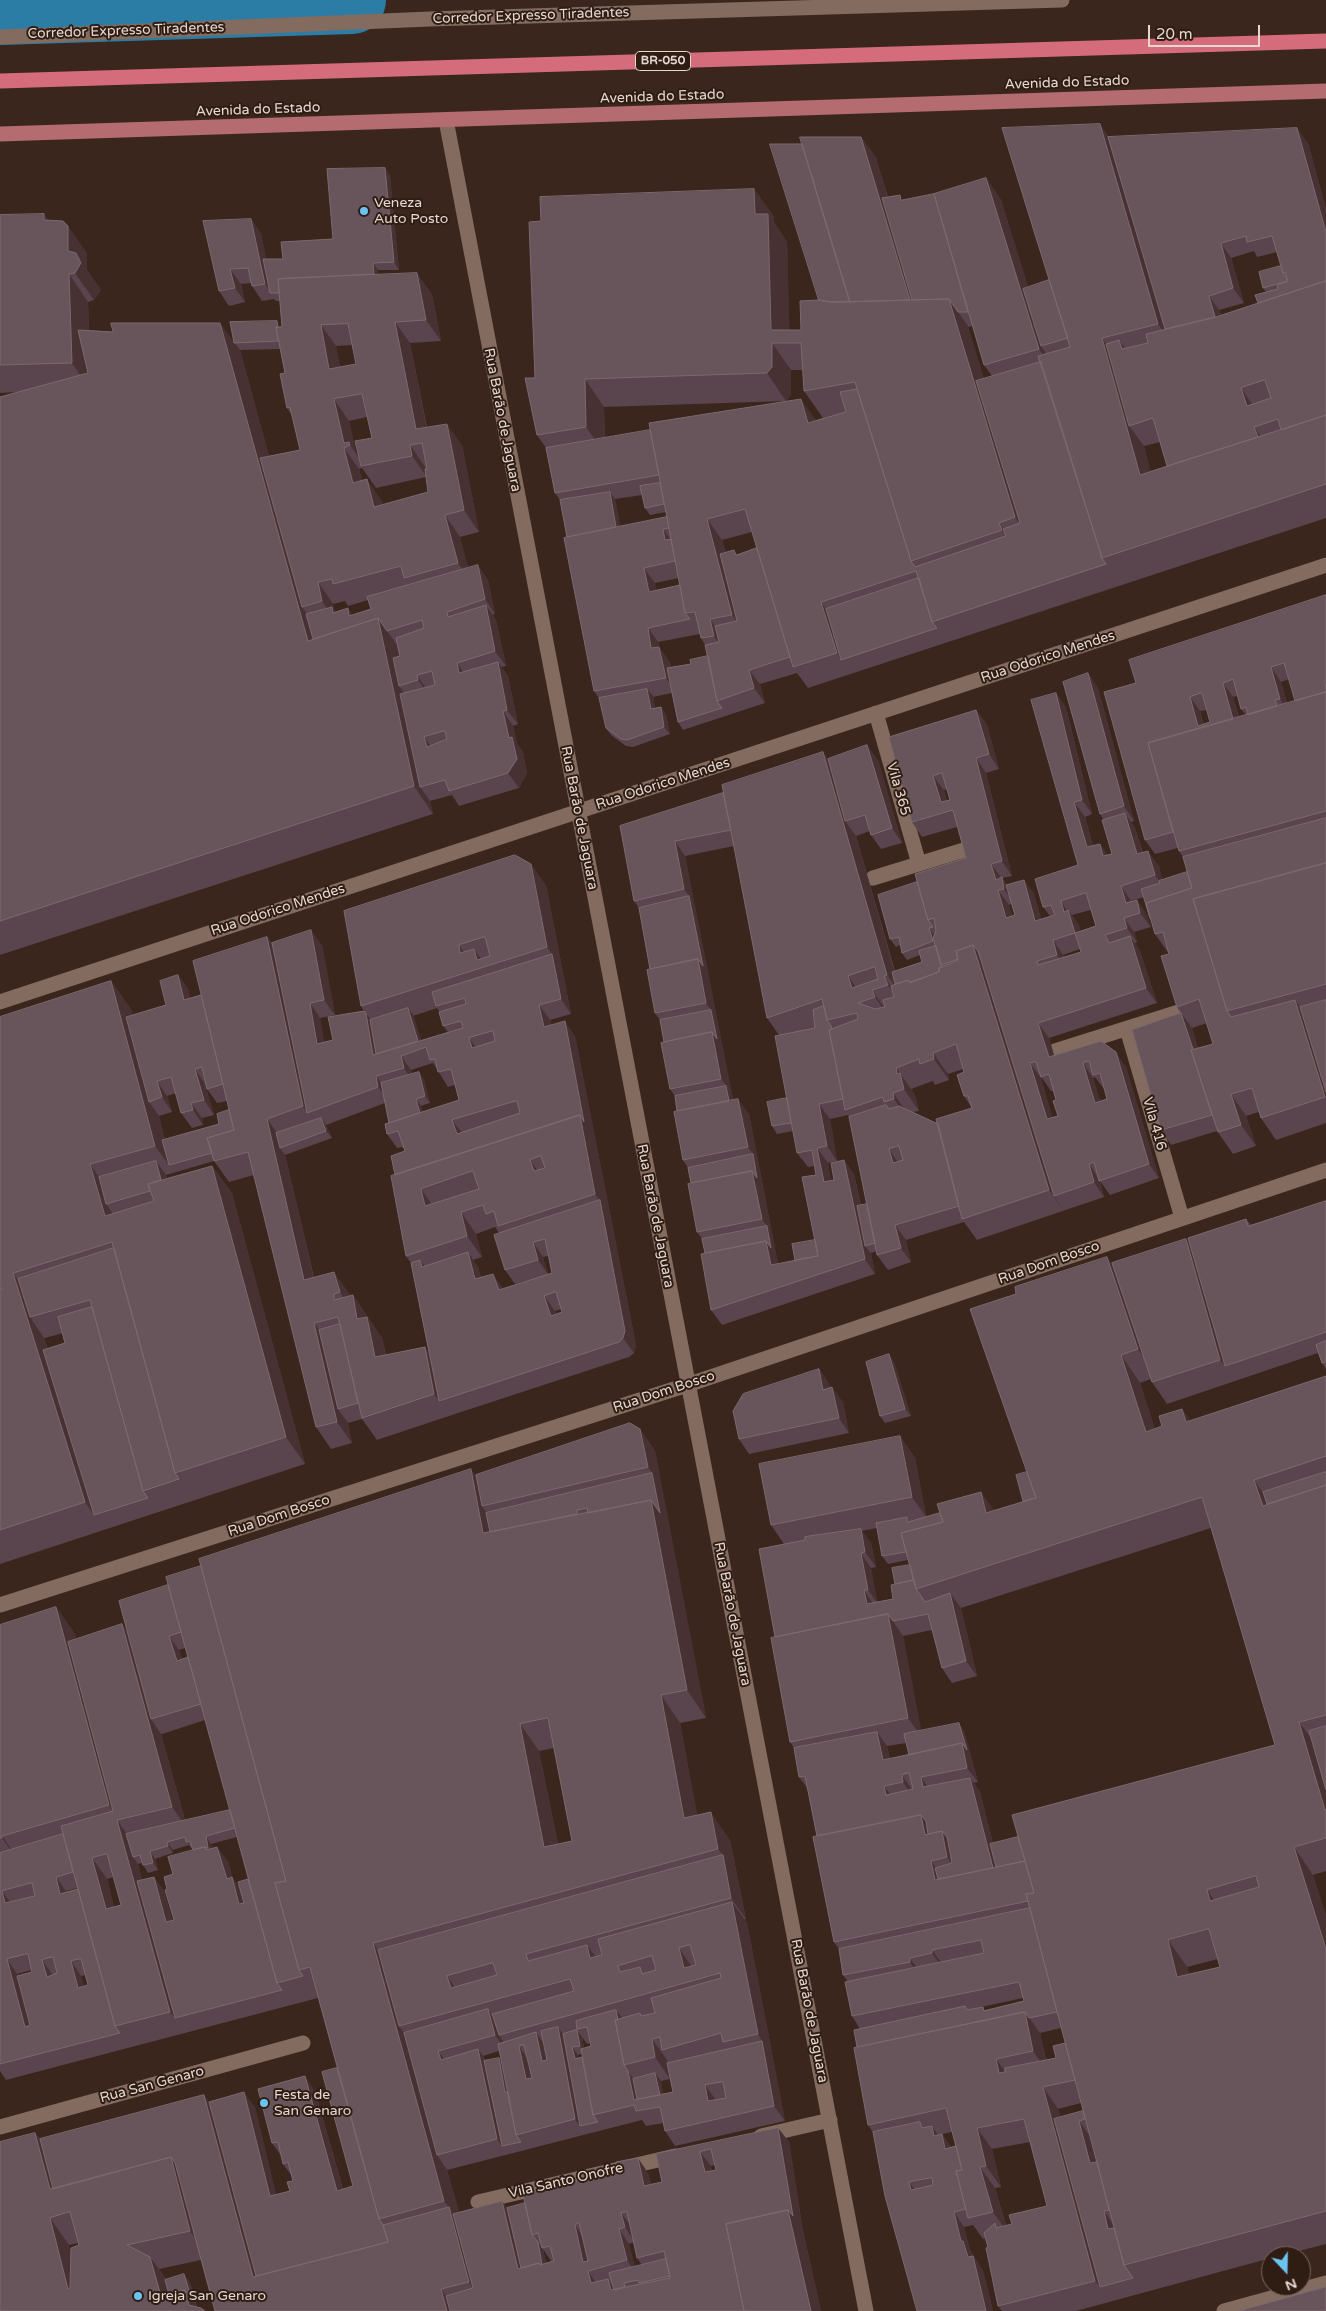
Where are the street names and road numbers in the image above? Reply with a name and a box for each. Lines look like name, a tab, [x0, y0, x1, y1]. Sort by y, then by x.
street label: Corredor Expresso Tiradentes	[432, 4, 630, 28]
street label: Corredor Expresso Tiradentes	[27, 19, 225, 43]
road number: BR-050	[636, 51, 690, 70]
street label: Avenida do Estado	[1004, 72, 1130, 94]
street label: Avenida do Estado	[599, 86, 725, 108]
street label: Avenida do Estado	[195, 99, 321, 121]
street label: Rua Barão de Jaguara	[480, 347, 524, 493]
street label: Rua Odorico Mendes	[979, 627, 1117, 687]
street label: Rua Barão de Jaguara	[557, 745, 601, 891]
street label: Rua Odorico Mendes	[594, 754, 732, 814]
street label: Vila 365	[882, 761, 914, 817]
street label: Rua Odorico Mendes	[209, 880, 347, 940]
street label: Vila 416	[1138, 1096, 1170, 1152]
street label: Rua Barão de Jaguara	[633, 1143, 677, 1289]
street label: Rua Dom Bosco	[996, 1238, 1102, 1288]
street label: Rua Dom Bosco	[611, 1368, 717, 1416]
street label: Rua Dom Bosco	[226, 1492, 332, 1540]
street label: Rua Barão de Jaguara	[710, 1541, 754, 1687]
street label: Rua Barão de Jaguara	[787, 1938, 831, 2084]
street label: Rua San Genaro	[98, 2063, 206, 2107]
street label: Vila Santo Onofre	[507, 2160, 625, 2202]

